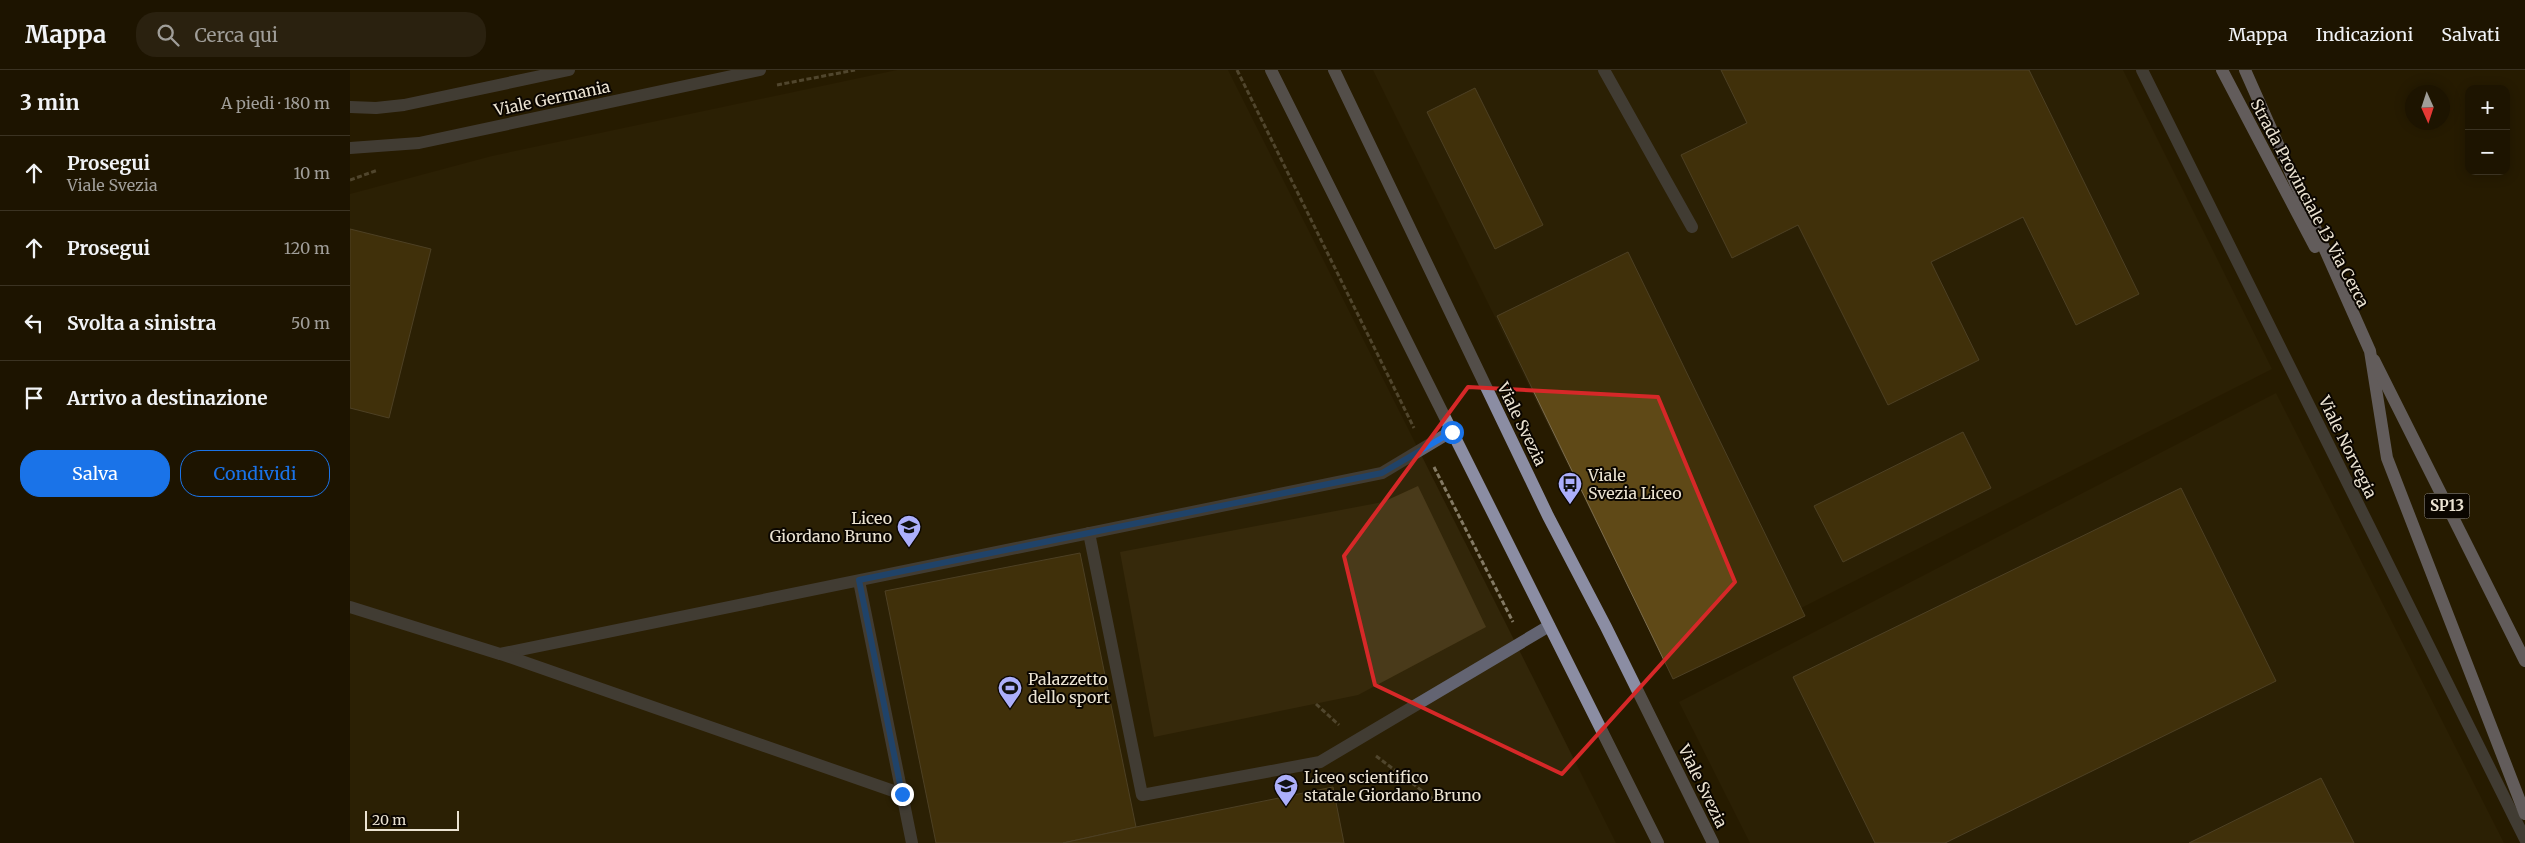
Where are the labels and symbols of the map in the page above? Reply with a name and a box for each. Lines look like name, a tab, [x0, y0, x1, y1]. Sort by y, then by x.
street label: Viale Germania	[491, 76, 612, 120]
north arrow	[2405, 85, 2450, 130]
street label: Strada Provinciale 13 Via Cerca	[2246, 95, 2374, 311]
street label: Viale Svezia	[1493, 378, 1551, 469]
street label: Viale Norvegia	[2314, 392, 2382, 502]
route start	[1441, 421, 1464, 444]
place label: Viale Svezia Liceo	[1587, 465, 1682, 503]
bus stop icon: Viale Svezia Liceo	[1557, 471, 1583, 505]
road number: SP13	[2424, 494, 2470, 518]
place label: Liceo Giordano Bruno	[770, 508, 892, 546]
school or university icon: Liceo Giordano Bruno	[896, 514, 922, 548]
place label: Palazzetto dello sport	[1028, 669, 1111, 707]
sports icon: Palazzetto dello sport	[997, 675, 1023, 709]
street label: Viale Svezia	[1674, 740, 1732, 831]
place label: Liceo scientifico statale Giordano Bruno	[1304, 767, 1481, 805]
school or university icon: Liceo scientifico statale Giordano Bruno	[1273, 773, 1299, 807]
route end	[891, 783, 914, 806]
scale bar	[365, 808, 459, 831]

